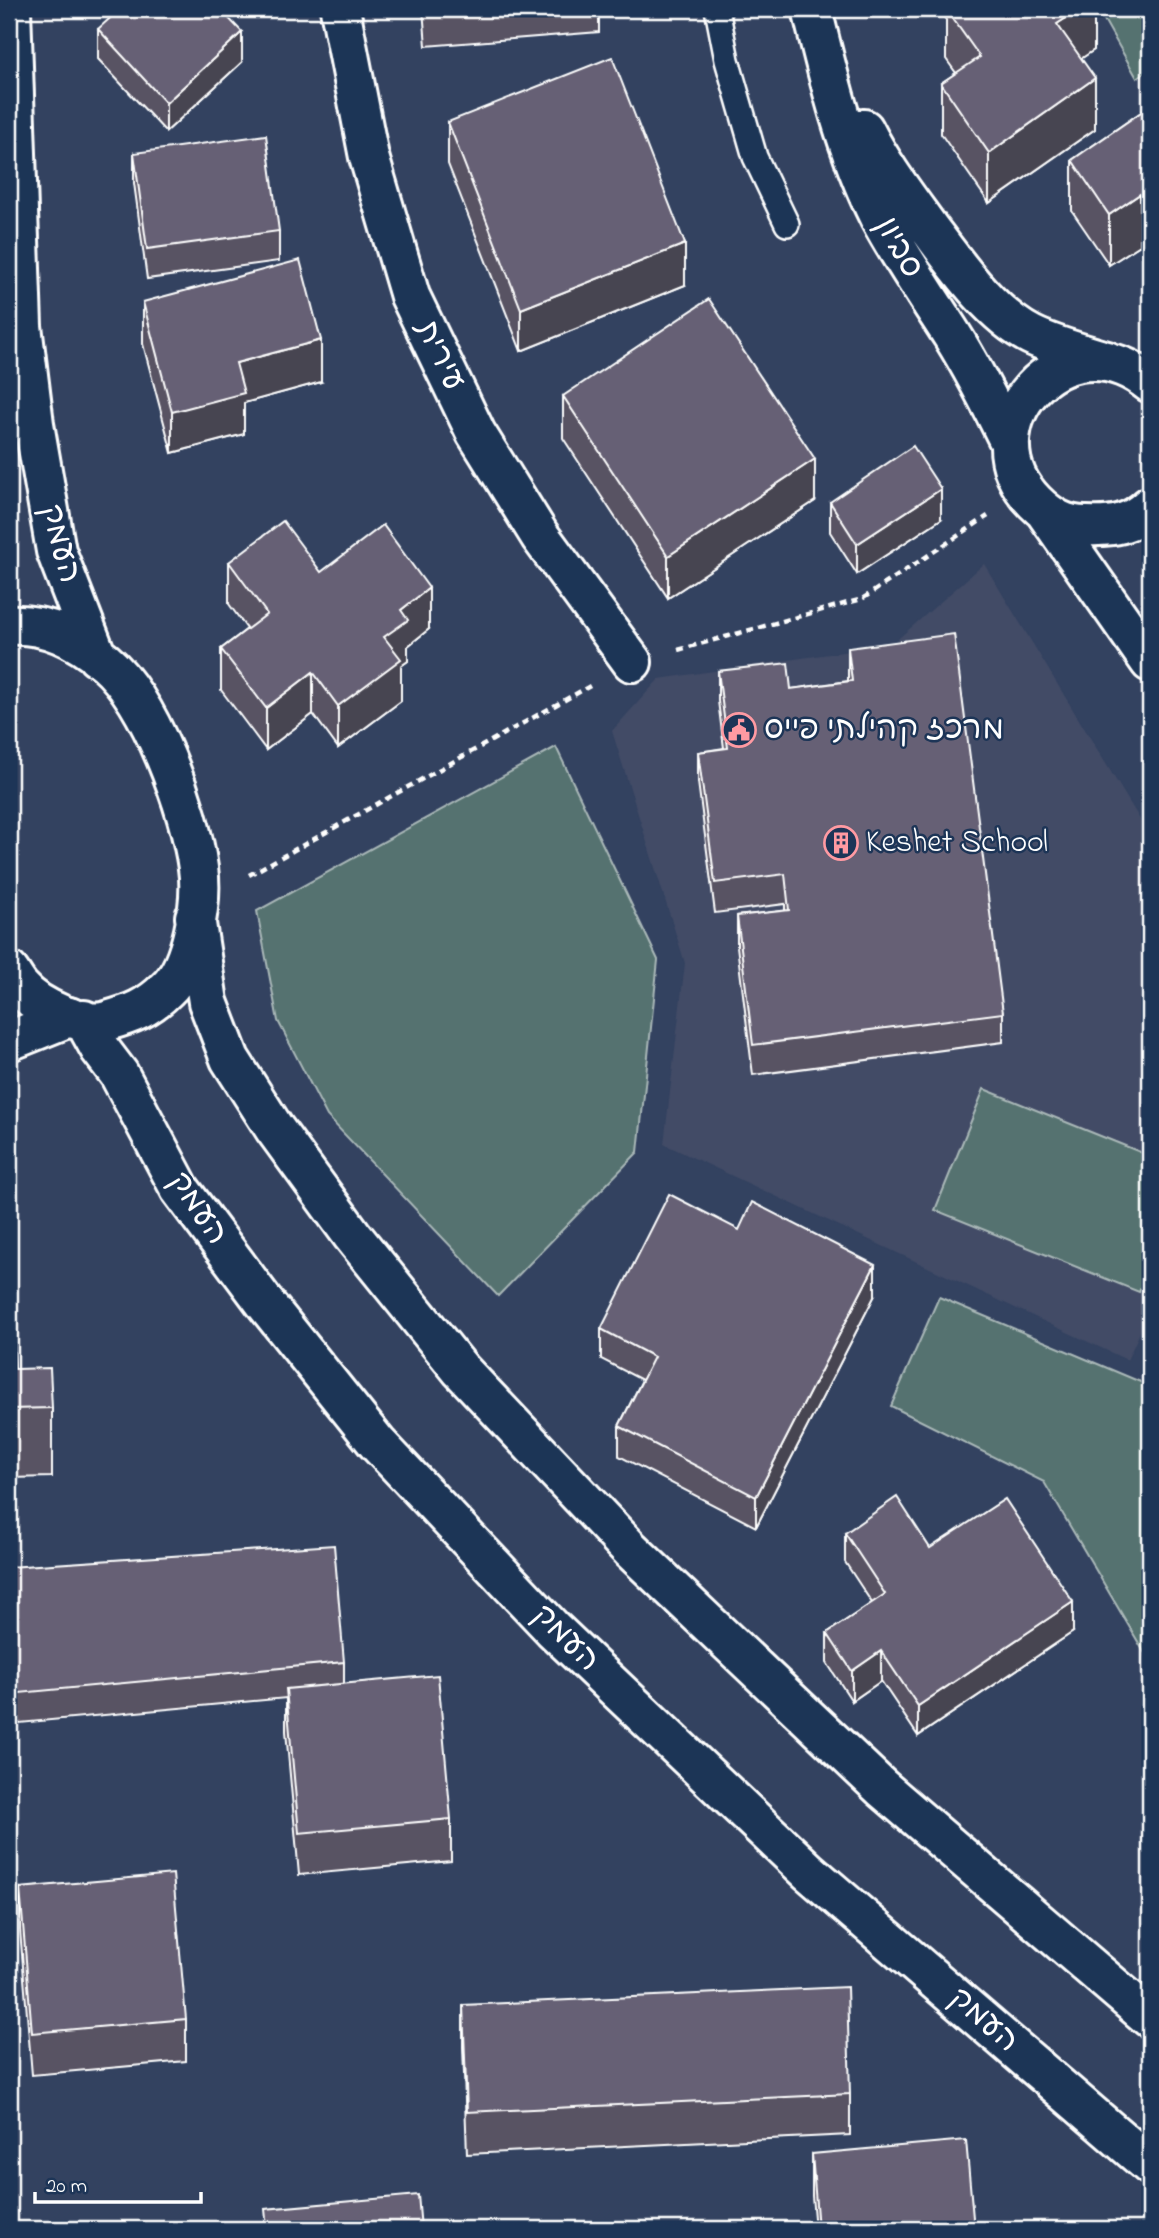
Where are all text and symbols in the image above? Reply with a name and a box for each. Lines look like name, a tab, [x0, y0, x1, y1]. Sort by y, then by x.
street label: סביון	[862, 208, 934, 288]
street label: עירית	[401, 311, 476, 399]
street label: העמק	[26, 499, 92, 589]
place label: מרכז קהילתי פייס	[764, 707, 1004, 754]
public building icon: מרכז קהילתי פייס	[720, 711, 758, 749]
place label: Keshet School	[866, 820, 1048, 867]
building icon: Keshet School	[822, 824, 860, 862]
street label: העמק	[155, 1163, 239, 1255]
street label: העמק	[520, 1594, 610, 1684]
street label: העמק	[937, 1977, 1029, 2065]
scale bar	[35, 2161, 201, 2205]
text: 20 m	[46, 2172, 87, 2202]

